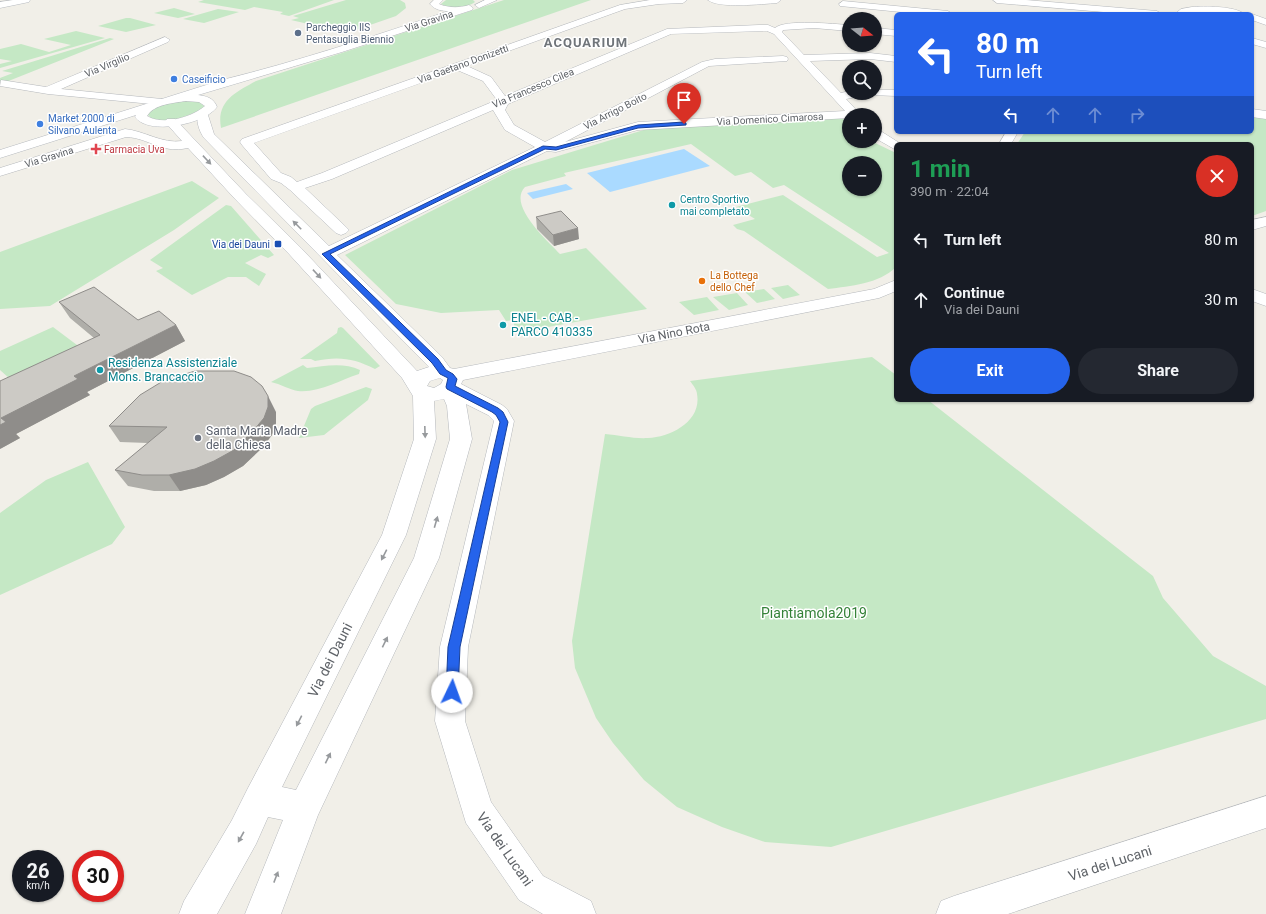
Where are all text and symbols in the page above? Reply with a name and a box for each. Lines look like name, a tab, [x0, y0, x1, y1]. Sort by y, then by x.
street label: Via Gravina	[403, 8, 455, 34]
north arrow	[842, 12, 882, 52]
map controls	[842, 12, 882, 196]
place label: Parcheggio IIS Pentasuglia Biennio	[306, 22, 394, 45]
text: 80 m	[976, 27, 1039, 60]
marker: Parcheggio IIS Pentasuglia Biennio	[293, 28, 303, 38]
icon: left	[910, 28, 962, 80]
district label: ACQUARIUM	[544, 35, 628, 50]
street label: Via Gaetano Donizetti	[416, 42, 510, 86]
street label: Via Virgilio	[83, 51, 131, 79]
button: search	[842, 60, 882, 100]
text: Turn left	[976, 61, 1042, 82]
street label: Via Francesco Cilea	[491, 66, 575, 110]
marker: Caseificio	[169, 74, 179, 84]
place label: Caseificio	[182, 74, 226, 85]
pin	[667, 83, 701, 124]
icon: arrive	[673, 89, 695, 111]
street label: Via Arrigo Boito	[582, 90, 649, 132]
icon: left	[1000, 104, 1022, 126]
icon: ahead	[1042, 104, 1064, 126]
icon: ahead	[1084, 104, 1106, 126]
icon: right	[1126, 104, 1148, 126]
button: +	[842, 108, 882, 148]
street label: Via Domenico Cimarosa	[716, 111, 824, 127]
place label: Market 2000 di Silvano Aulenta	[48, 113, 117, 136]
marker: Market 2000 di Silvano Aulenta	[35, 119, 45, 129]
street label: Via Gravina	[23, 144, 75, 170]
marker: Farmacia Uva	[91, 144, 101, 154]
place label: Farmacia Uva	[104, 144, 165, 155]
text: 1 min	[910, 155, 970, 183]
button: close	[1196, 155, 1238, 197]
one-way arrow	[202, 156, 211, 165]
button: −	[842, 156, 882, 196]
text: 390 m · 22:04	[910, 184, 989, 199]
place label: Centro Sportivo mai completato	[680, 194, 750, 217]
marker: Centro Sportivo mai completato	[667, 200, 677, 210]
one-way arrow	[293, 220, 302, 230]
icon: left	[910, 229, 932, 251]
text: Turn left	[944, 231, 1001, 249]
text: 80 m	[1204, 231, 1238, 249]
place label: Via dei Dauni	[212, 239, 270, 250]
marker: Via dei Dauni	[273, 239, 283, 249]
one-way arrow	[312, 269, 322, 279]
place label: La Bottega dello Chef	[710, 270, 758, 293]
marker: La Bottega dello Chef	[697, 276, 707, 286]
text: Continue	[944, 284, 1005, 302]
icon: ahead	[910, 289, 932, 311]
text: 30 m	[1204, 291, 1238, 309]
text: Via dei Dauni	[944, 302, 1019, 317]
place label: ENEL - CAB - PARCO 410335	[511, 311, 593, 339]
street label: Via Nino Rota	[637, 319, 711, 347]
marker: ENEL - CAB - PARCO 410335	[498, 320, 508, 330]
button: Exit	[910, 348, 1070, 394]
button: Share	[1078, 348, 1238, 394]
place label: Residenza Assistenziale Mons. Brancaccio	[108, 356, 237, 384]
marker: Residenza Assistenziale Mons. Brancaccio	[95, 365, 105, 375]
place label: Santa Maria Madre della Chiesa	[206, 424, 307, 452]
one-way arrow	[421, 426, 428, 438]
marker: Santa Maria Madre della Chiesa	[193, 433, 203, 443]
one-way arrow	[433, 516, 439, 528]
one-way arrow	[381, 549, 388, 561]
park label: Piantiamola2019	[761, 605, 867, 621]
street label: Via dei Dauni	[304, 620, 356, 700]
one-way arrow	[382, 636, 388, 647]
position arrow	[431, 671, 473, 713]
one-way arrow	[296, 715, 303, 726]
one-way arrow	[325, 753, 331, 764]
street label: Via dei Lucani	[474, 809, 536, 889]
one-way arrow	[238, 831, 245, 843]
street label: Via dei Lucani	[1066, 842, 1154, 884]
speed limit sign: 30	[72, 850, 124, 902]
text: 26	[27, 859, 49, 883]
one-way arrow	[273, 871, 279, 883]
text: km/h	[26, 880, 50, 891]

